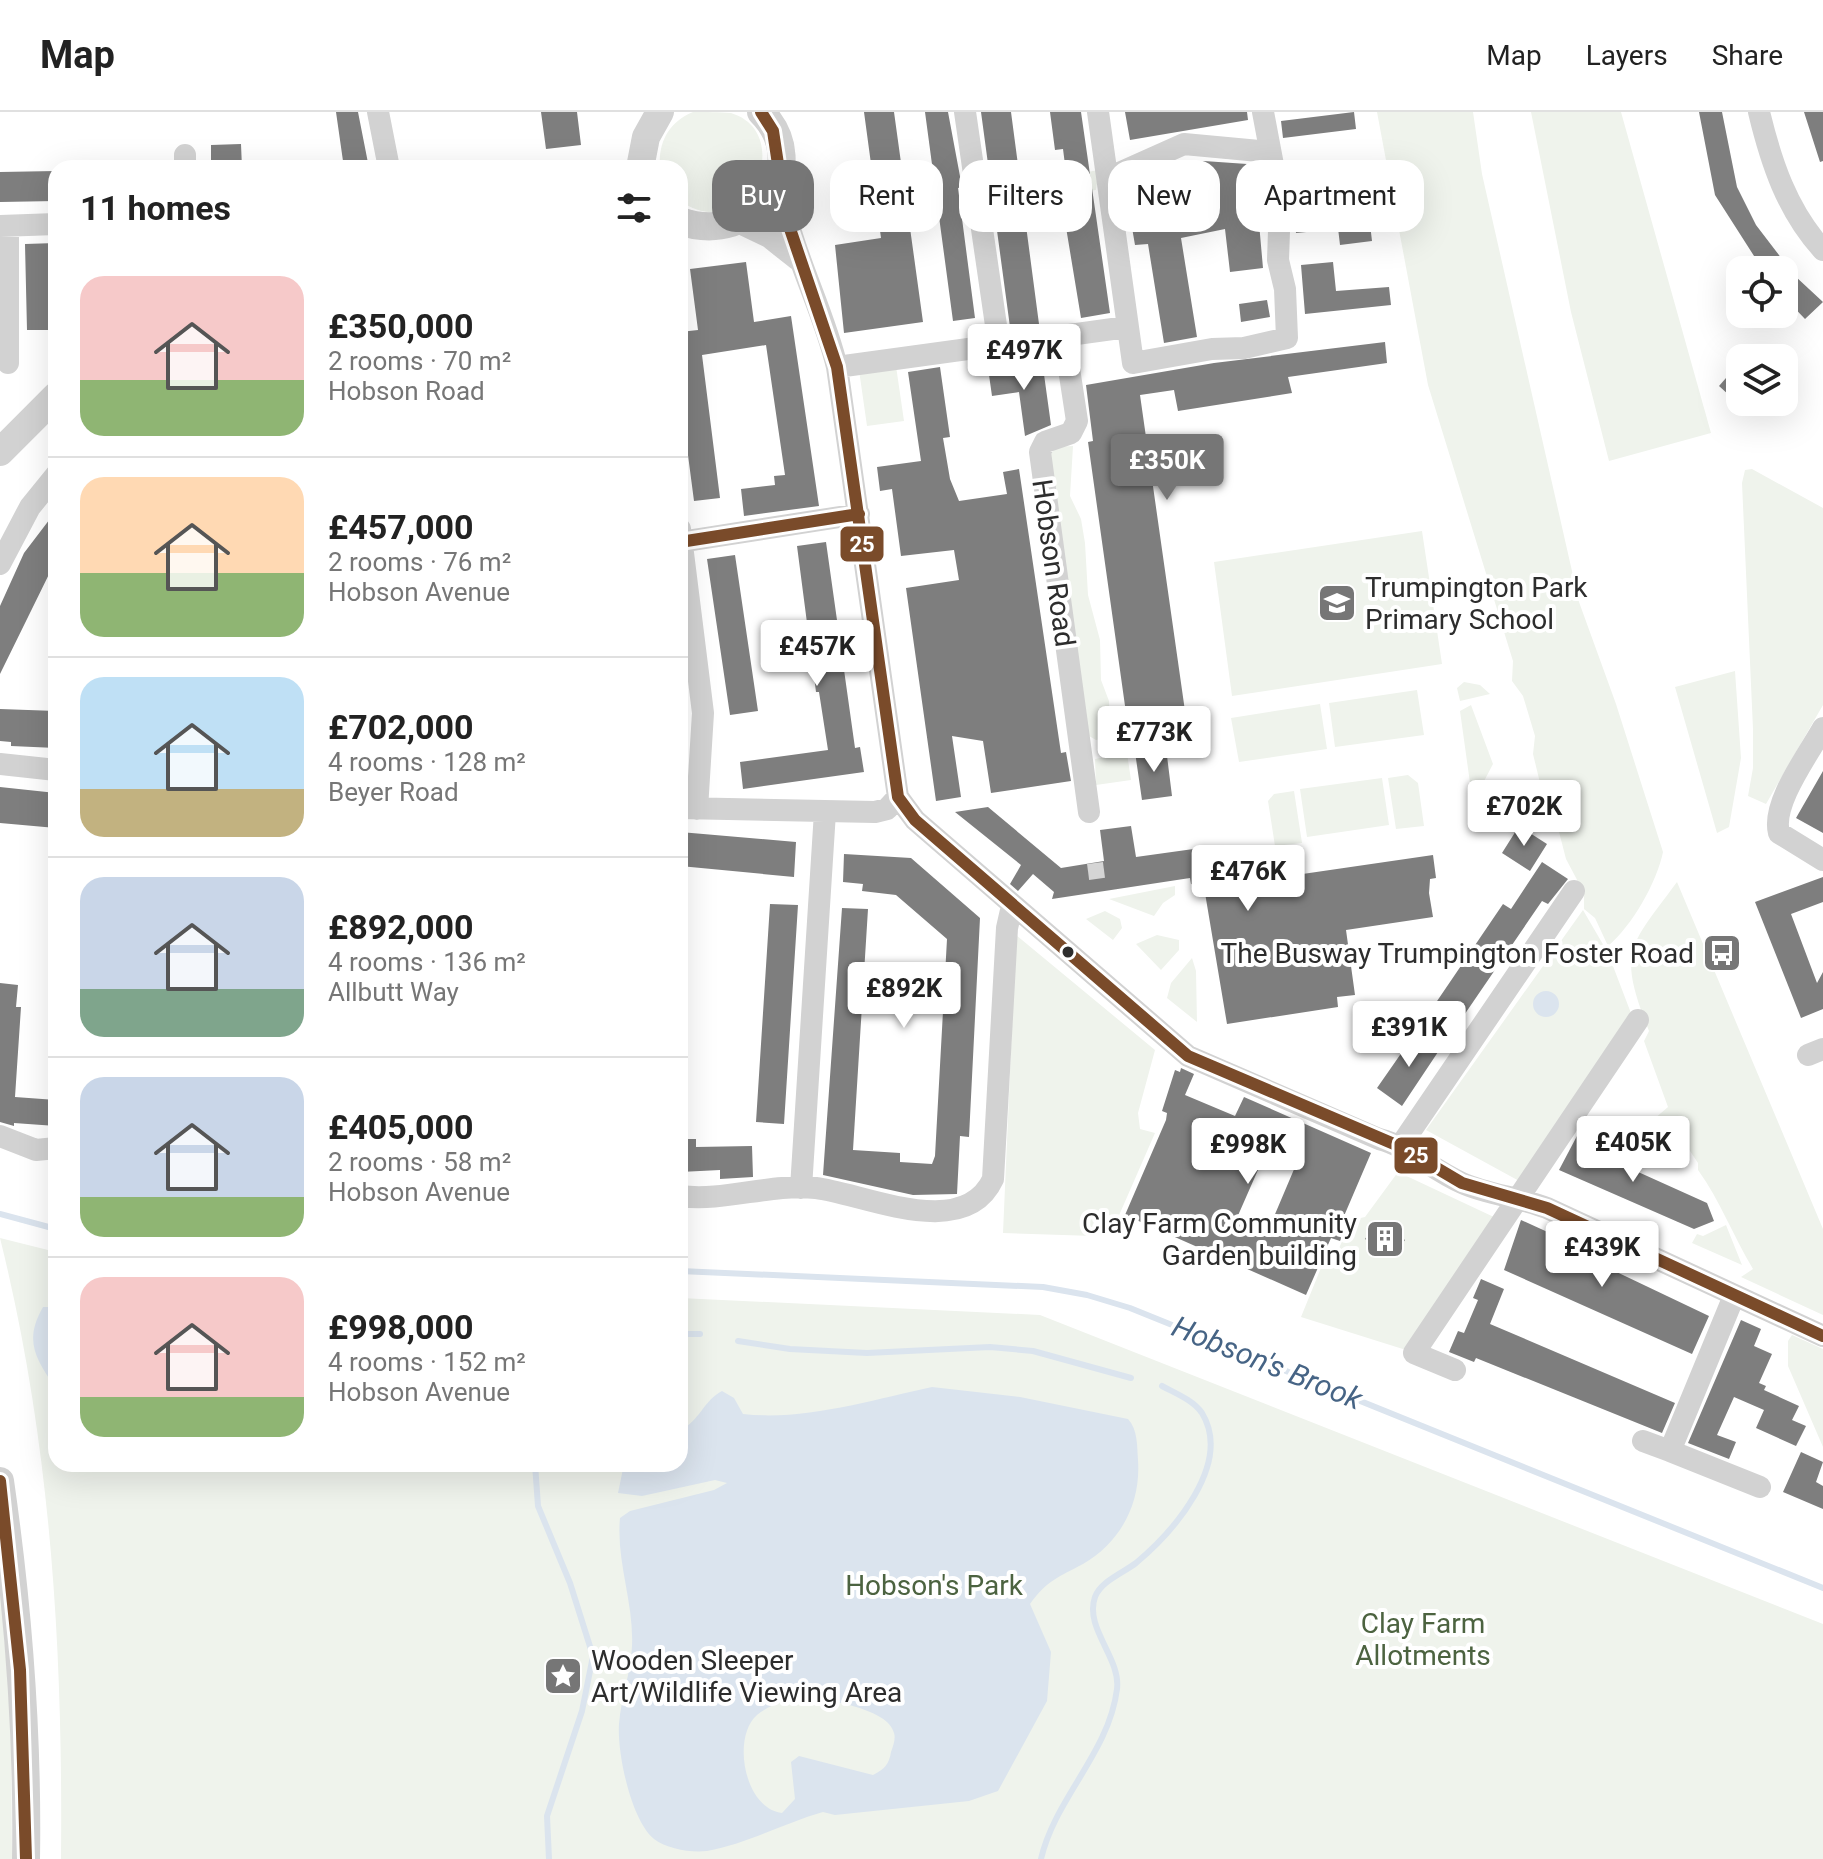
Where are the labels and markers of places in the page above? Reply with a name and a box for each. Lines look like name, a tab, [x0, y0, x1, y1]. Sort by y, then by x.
pin: £497K	[968, 324, 1080, 392]
pin: £350K	[1111, 434, 1223, 502]
place label: Trumpington Park Primary School	[1365, 571, 1588, 636]
school or university icon: Trumpington Park Primary School	[1316, 582, 1358, 624]
pin: £457K	[761, 620, 873, 688]
pin: £773K	[1098, 706, 1210, 774]
pin: £702K	[1468, 780, 1580, 848]
pin: £476K	[1192, 845, 1304, 913]
bus stop icon: The Busway Trumpington Foster Road	[1701, 932, 1743, 974]
place label: The Busway Trumpington Foster Road	[1221, 937, 1694, 970]
unlabelled marker	[1060, 944, 1076, 960]
pin: £892K	[848, 962, 960, 1030]
pin: £391K	[1353, 1001, 1465, 1069]
pin: £405K	[1577, 1116, 1689, 1184]
pin: £998K	[1192, 1118, 1304, 1186]
place label: Clay Farm Community Garden building	[1082, 1207, 1357, 1272]
building icon: Clay Farm Community Garden building	[1364, 1218, 1406, 1260]
pin: £439K	[1546, 1221, 1658, 1289]
place label: Wooden Sleeper Art/Wildlife Viewing Area	[591, 1644, 902, 1709]
place icon: Wooden Sleeper Art/Wildlife Viewing Area	[542, 1655, 584, 1697]

